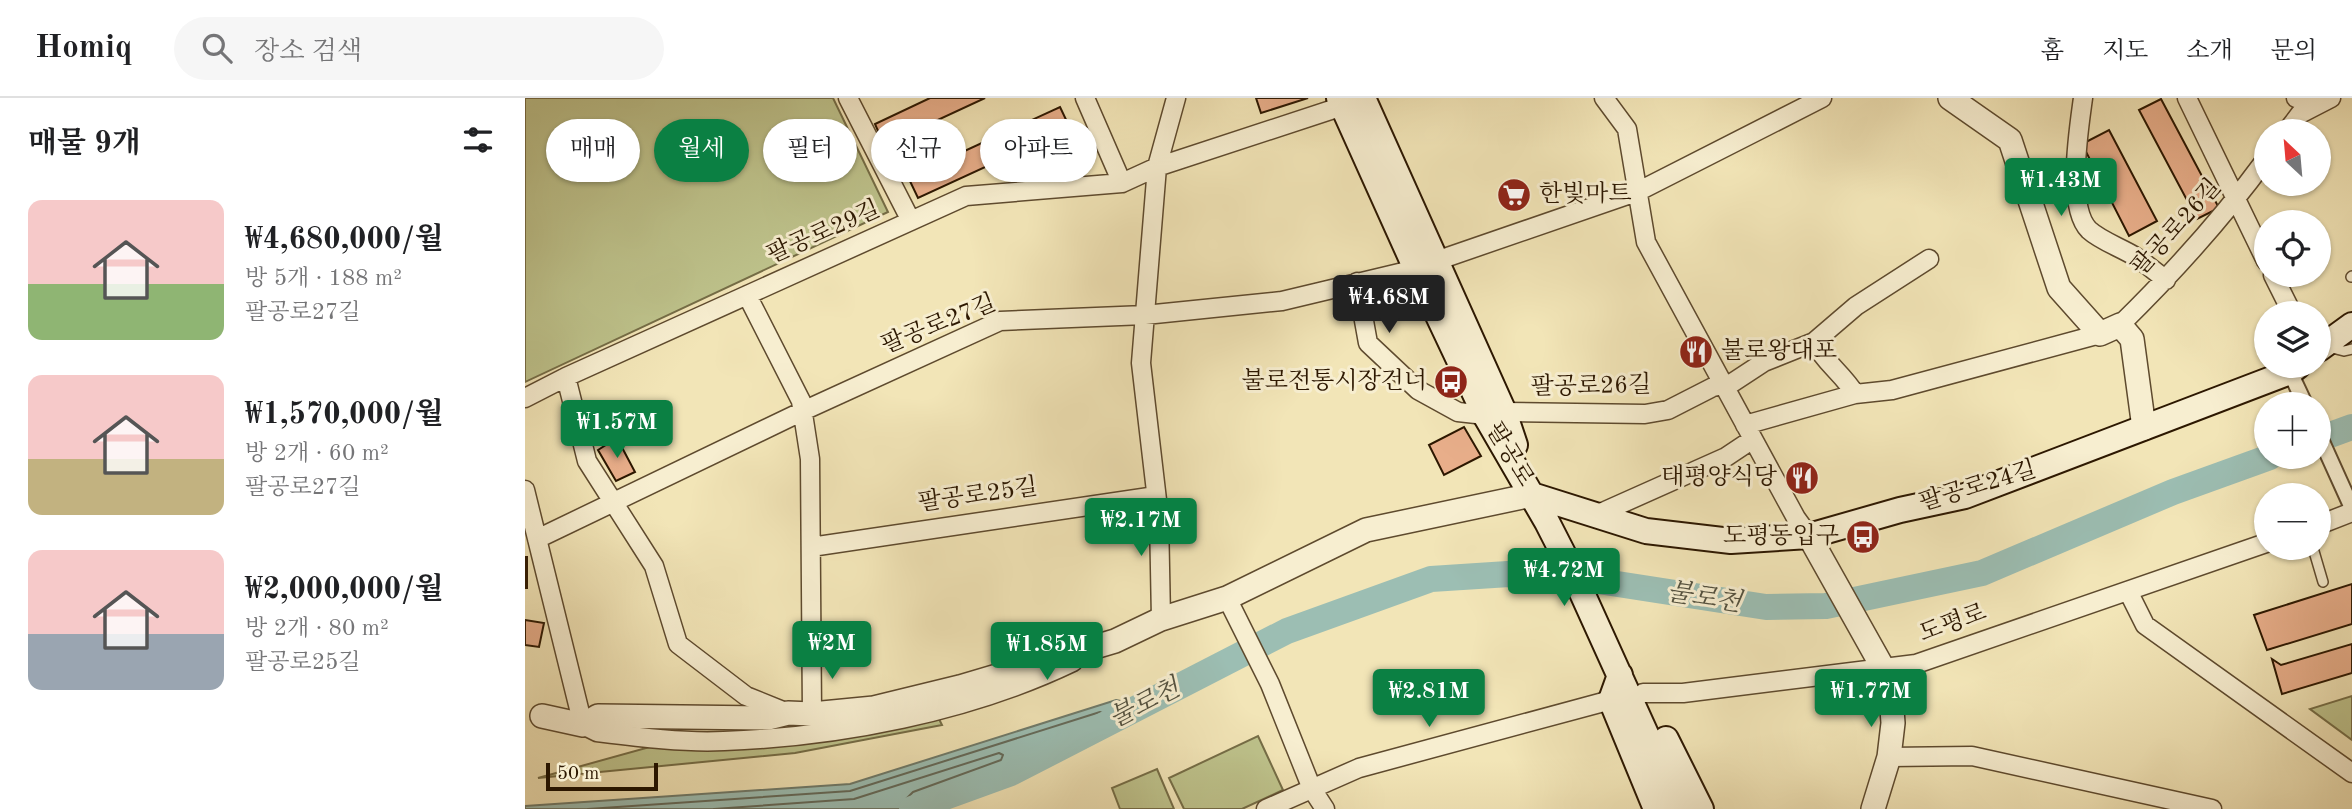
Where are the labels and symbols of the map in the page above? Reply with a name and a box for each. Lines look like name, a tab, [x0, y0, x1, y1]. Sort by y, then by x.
north arrow	[2254, 119, 2331, 196]
pin: ₩1.43M	[2004, 158, 2118, 218]
street label: 팔공로26길	[2126, 174, 2226, 281]
supermarket icon: 한빛마트	[1495, 176, 1533, 214]
place label: 한빛마트	[1539, 181, 1632, 207]
street label: 팔공로29길	[763, 196, 884, 268]
pin: ₩4.68M	[1332, 275, 1446, 335]
street label: 팔공로27길	[878, 289, 999, 359]
restaurant icon: 불로왕대포	[1677, 333, 1715, 371]
place label: 불로왕대포	[1721, 337, 1837, 364]
bus stop icon: 불로전통시장건너	[1432, 363, 1470, 401]
place label: 불로전통시장건너	[1242, 367, 1427, 394]
street label: 팔공로26길	[1530, 372, 1651, 400]
pin: ₩1.57M	[560, 400, 674, 460]
street label: 팔공로	[1481, 418, 1539, 491]
street label: 팔공로24길	[1916, 456, 2039, 516]
restaurant icon: 태평양식당	[1783, 459, 1821, 497]
place label: 태평양식당	[1661, 464, 1778, 490]
street label: 팔공로25길	[916, 474, 1039, 516]
pin: ₩2.17M	[1084, 498, 1198, 558]
bus stop icon: 도평동입구	[1844, 518, 1882, 556]
place label: 도평동입구	[1723, 523, 1839, 549]
pin: ₩4.72M	[1507, 548, 1621, 608]
water label: 불로천	[1665, 576, 1746, 617]
street label: 도평로	[1916, 599, 1990, 647]
pin: ₩2M	[798, 622, 866, 681]
pin: ₩1.85M	[990, 622, 1104, 682]
pin: ₩2.81M	[1372, 670, 1486, 729]
pin: ₩1.77M	[1814, 670, 1928, 729]
water label: 불로천	[1104, 672, 1186, 733]
scale bar	[546, 760, 658, 792]

